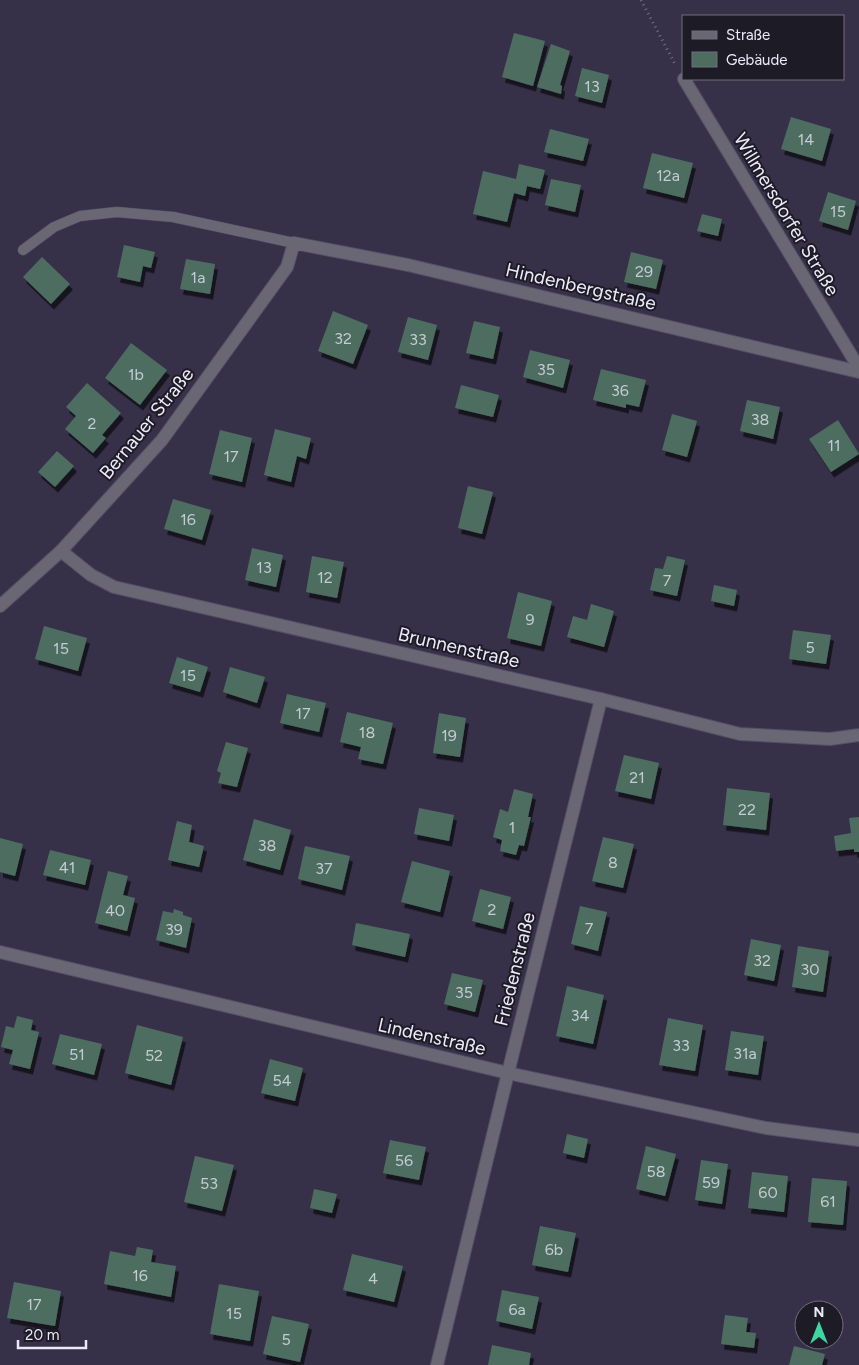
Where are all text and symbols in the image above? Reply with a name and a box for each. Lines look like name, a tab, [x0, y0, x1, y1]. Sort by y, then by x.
legend	[682, 15, 844, 80]
text: Straße	[726, 26, 770, 44]
text: Gebäude	[726, 51, 787, 69]
house number: 13	[584, 77, 600, 96]
street label: Willmersdorfer Straße	[729, 129, 844, 300]
house number: 14	[798, 130, 814, 149]
house number: 12a	[656, 166, 680, 185]
house number: 15	[830, 202, 846, 221]
street label: Hindenbergstraße	[503, 258, 658, 315]
house number: 29	[635, 262, 653, 281]
house number: 1a	[191, 268, 205, 287]
house number: 32	[334, 329, 352, 348]
house number: 33	[409, 330, 427, 349]
house number: 35	[537, 360, 555, 379]
street label: Bernauer Straße	[94, 363, 198, 484]
house number: 1b	[128, 365, 144, 384]
house number: 36	[611, 381, 629, 400]
house number: 38	[751, 410, 769, 429]
house number: 2	[88, 414, 96, 433]
house number: 11	[827, 436, 841, 455]
house number: 17	[223, 447, 239, 466]
house number: 16	[180, 510, 196, 529]
house number: 13	[256, 558, 272, 577]
house number: 12	[317, 568, 333, 587]
house number: 7	[663, 571, 672, 590]
house number: 9	[525, 610, 535, 629]
street label: Brunnenstraße	[396, 622, 522, 673]
house number: 5	[805, 638, 815, 657]
house number: 15	[53, 639, 69, 658]
house number: 15	[180, 666, 196, 685]
house number: 17	[295, 704, 311, 723]
house number: 18	[359, 723, 375, 742]
house number: 19	[441, 726, 457, 745]
house number: 21	[629, 768, 645, 787]
house number: 22	[738, 800, 756, 819]
house number: 1	[509, 818, 515, 837]
house number: 38	[258, 836, 276, 855]
house number: 8	[608, 853, 618, 872]
house number: 41	[59, 858, 75, 877]
house number: 37	[315, 859, 333, 878]
house number: 2	[488, 900, 496, 919]
house number: 40	[105, 901, 125, 920]
street label: Friedenstraße	[489, 910, 540, 1029]
house number: 7	[585, 919, 594, 938]
house number: 39	[165, 920, 183, 939]
house number: 32	[753, 951, 771, 970]
house number: 30	[801, 960, 819, 979]
house number: 35	[455, 983, 473, 1002]
house number: 34	[571, 1006, 589, 1025]
street label: Lindenstraße	[376, 1013, 488, 1060]
house number: 33	[672, 1036, 690, 1055]
house number: 31a	[733, 1044, 757, 1063]
house number: 51	[69, 1045, 85, 1064]
house number: 52	[145, 1046, 163, 1065]
house number: 54	[272, 1071, 292, 1090]
house number: 56	[395, 1151, 413, 1170]
house number: 58	[646, 1162, 666, 1181]
house number: 59	[702, 1173, 720, 1192]
house number: 53	[200, 1174, 218, 1193]
house number: 60	[758, 1183, 778, 1202]
house number: 61	[820, 1192, 836, 1211]
house number: 6b	[545, 1240, 563, 1259]
house number: 16	[132, 1266, 148, 1285]
house number: 4	[368, 1269, 378, 1288]
house number: 17	[26, 1295, 42, 1314]
house number: 6a	[508, 1300, 526, 1319]
north arrow	[794, 1300, 844, 1350]
house number: 15	[226, 1304, 242, 1323]
text: N	[814, 1304, 824, 1321]
scale bar	[18, 1318, 85, 1350]
text: 20 m	[25, 1326, 59, 1344]
house number: 5	[281, 1330, 291, 1349]

